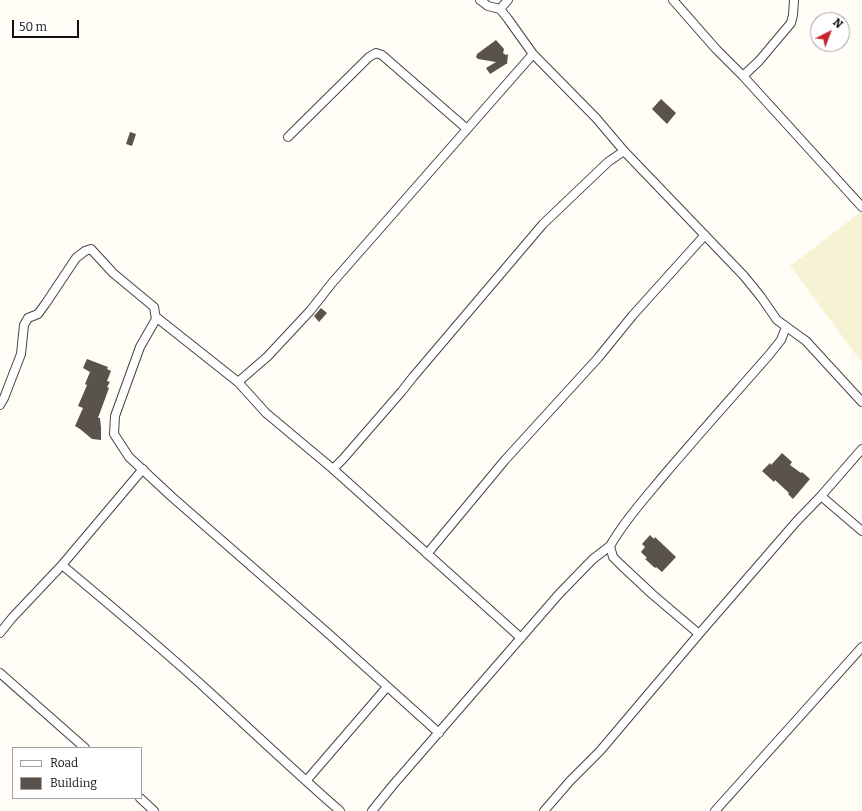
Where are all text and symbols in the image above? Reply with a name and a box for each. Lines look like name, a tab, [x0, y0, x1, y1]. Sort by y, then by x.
scale bar	[14, 12, 81, 38]
north arrow	[810, 12, 850, 52]
text: N	[830, 16, 845, 31]
text: 50 m	[19, 20, 47, 34]
legend	[12, 747, 142, 799]
text: Road	[50, 756, 78, 770]
text: Building	[50, 776, 97, 790]

